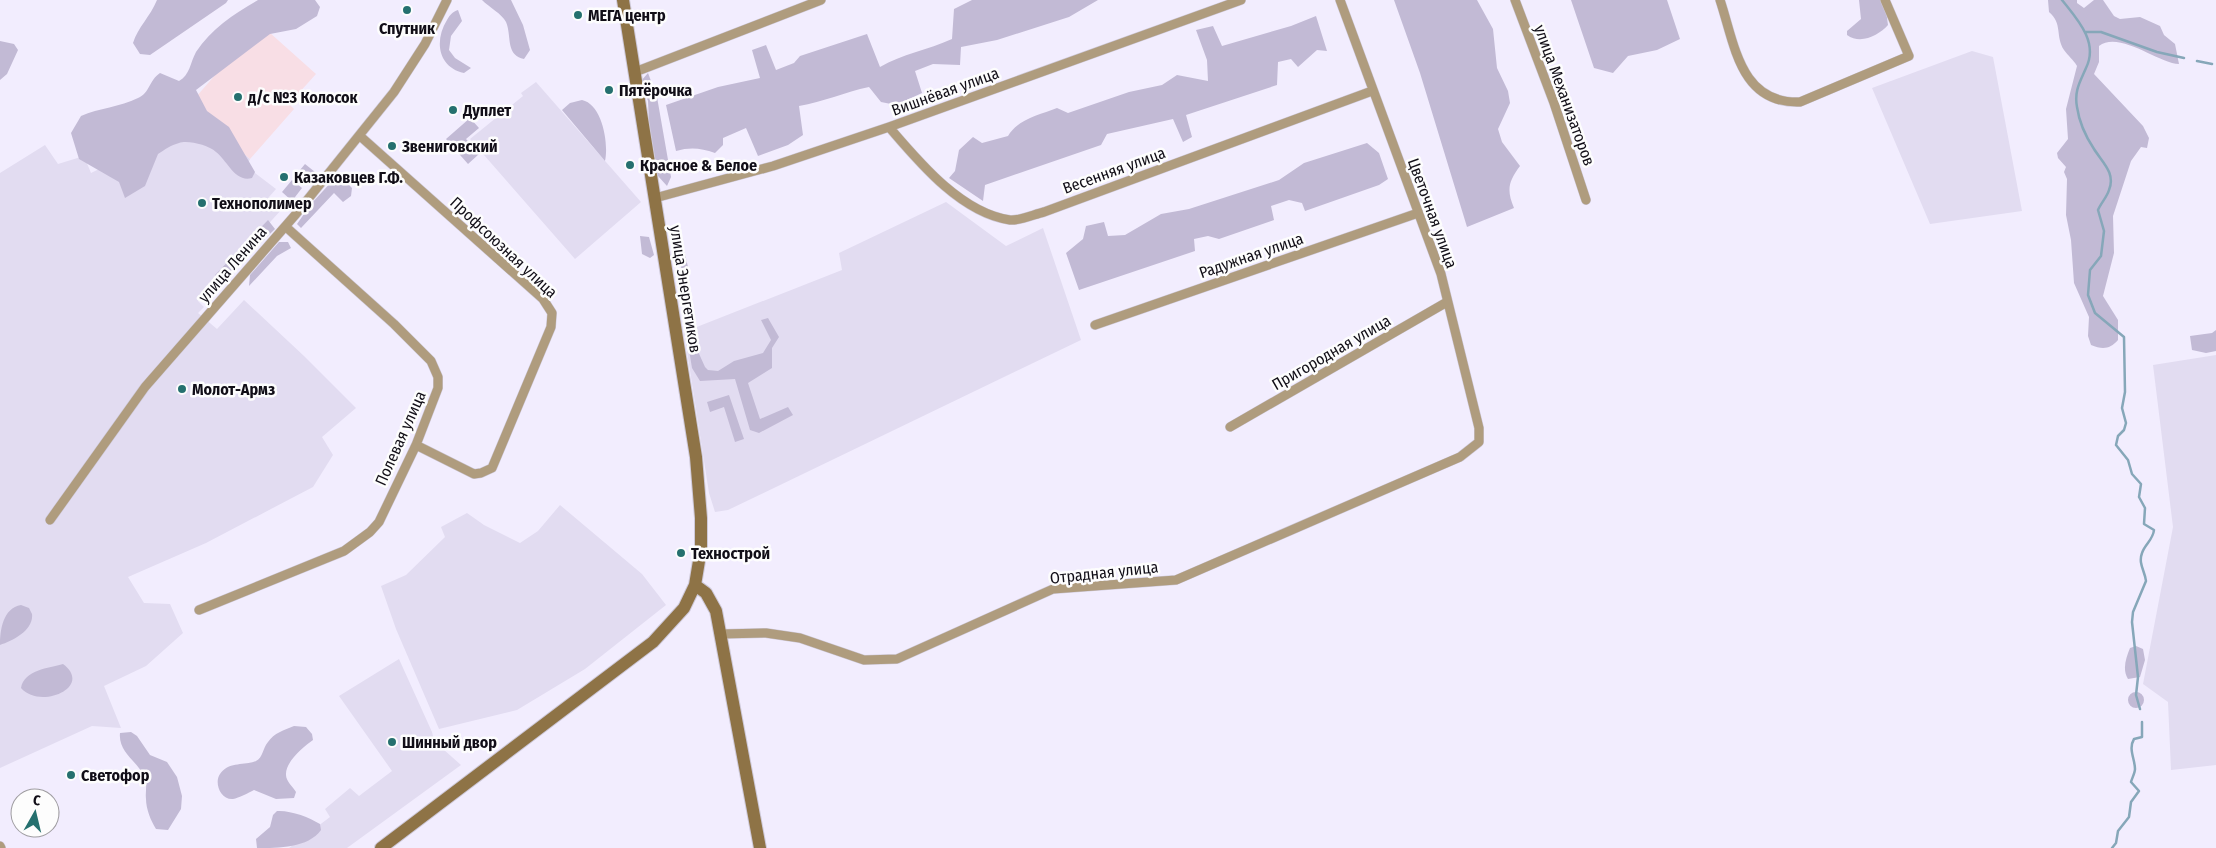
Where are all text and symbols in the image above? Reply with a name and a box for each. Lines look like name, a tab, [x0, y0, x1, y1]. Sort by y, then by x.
marker: Спутник	[401, 4, 413, 16]
place label: МЕГА центр	[588, 6, 666, 25]
marker: МЕГА центр	[572, 9, 584, 21]
place label: Спутник	[379, 19, 436, 38]
street label: улица Механизаторов	[1530, 22, 1599, 168]
street label: Вишнёвая улица	[889, 63, 1002, 120]
place label: Пятёрочка	[619, 81, 692, 100]
marker: Пятёрочка	[603, 84, 615, 96]
place label: д/с №3 Колосок	[247, 88, 359, 107]
marker: д/с №3 Колосок	[232, 91, 244, 103]
place label: Дуплет	[462, 101, 511, 120]
marker: Дуплет	[447, 104, 459, 116]
place label: Звениговский	[401, 137, 498, 156]
marker: Звениговский	[386, 140, 398, 152]
street label: Весенняя улица	[1060, 143, 1168, 198]
place label: Красное & Белое	[640, 156, 757, 175]
street label: Цветочная улица	[1404, 156, 1461, 271]
marker: Красное & Белое	[624, 159, 636, 171]
place label: Казаковцев Г.Ф.	[294, 168, 403, 187]
marker: Казаковцев Г.Ф.	[278, 171, 290, 183]
street label: Профсоюзная улица	[446, 193, 561, 302]
place label: Технополимер	[212, 194, 312, 213]
marker: Технополимер	[196, 197, 208, 209]
street label: улица Ленина	[194, 222, 271, 306]
street label: улица Энергетиков	[666, 224, 705, 354]
street label: Радужная улица	[1197, 229, 1306, 282]
street label: Пригородная улица	[1269, 311, 1394, 394]
place label: Молот-Армз	[192, 380, 275, 399]
marker: Молот-Армз	[176, 383, 188, 395]
street label: Полевая улица	[371, 388, 430, 488]
place label: Технострой	[691, 544, 770, 563]
marker: Технострой	[675, 547, 687, 559]
street label: Отрадная улица	[1049, 557, 1159, 588]
place label: Шинный двор	[402, 733, 497, 752]
marker: Шинный двор	[386, 736, 398, 748]
place label: Светофор	[81, 766, 150, 785]
marker: Светофор	[65, 769, 77, 781]
north arrow	[10, 788, 60, 838]
text: С	[32, 792, 42, 810]

